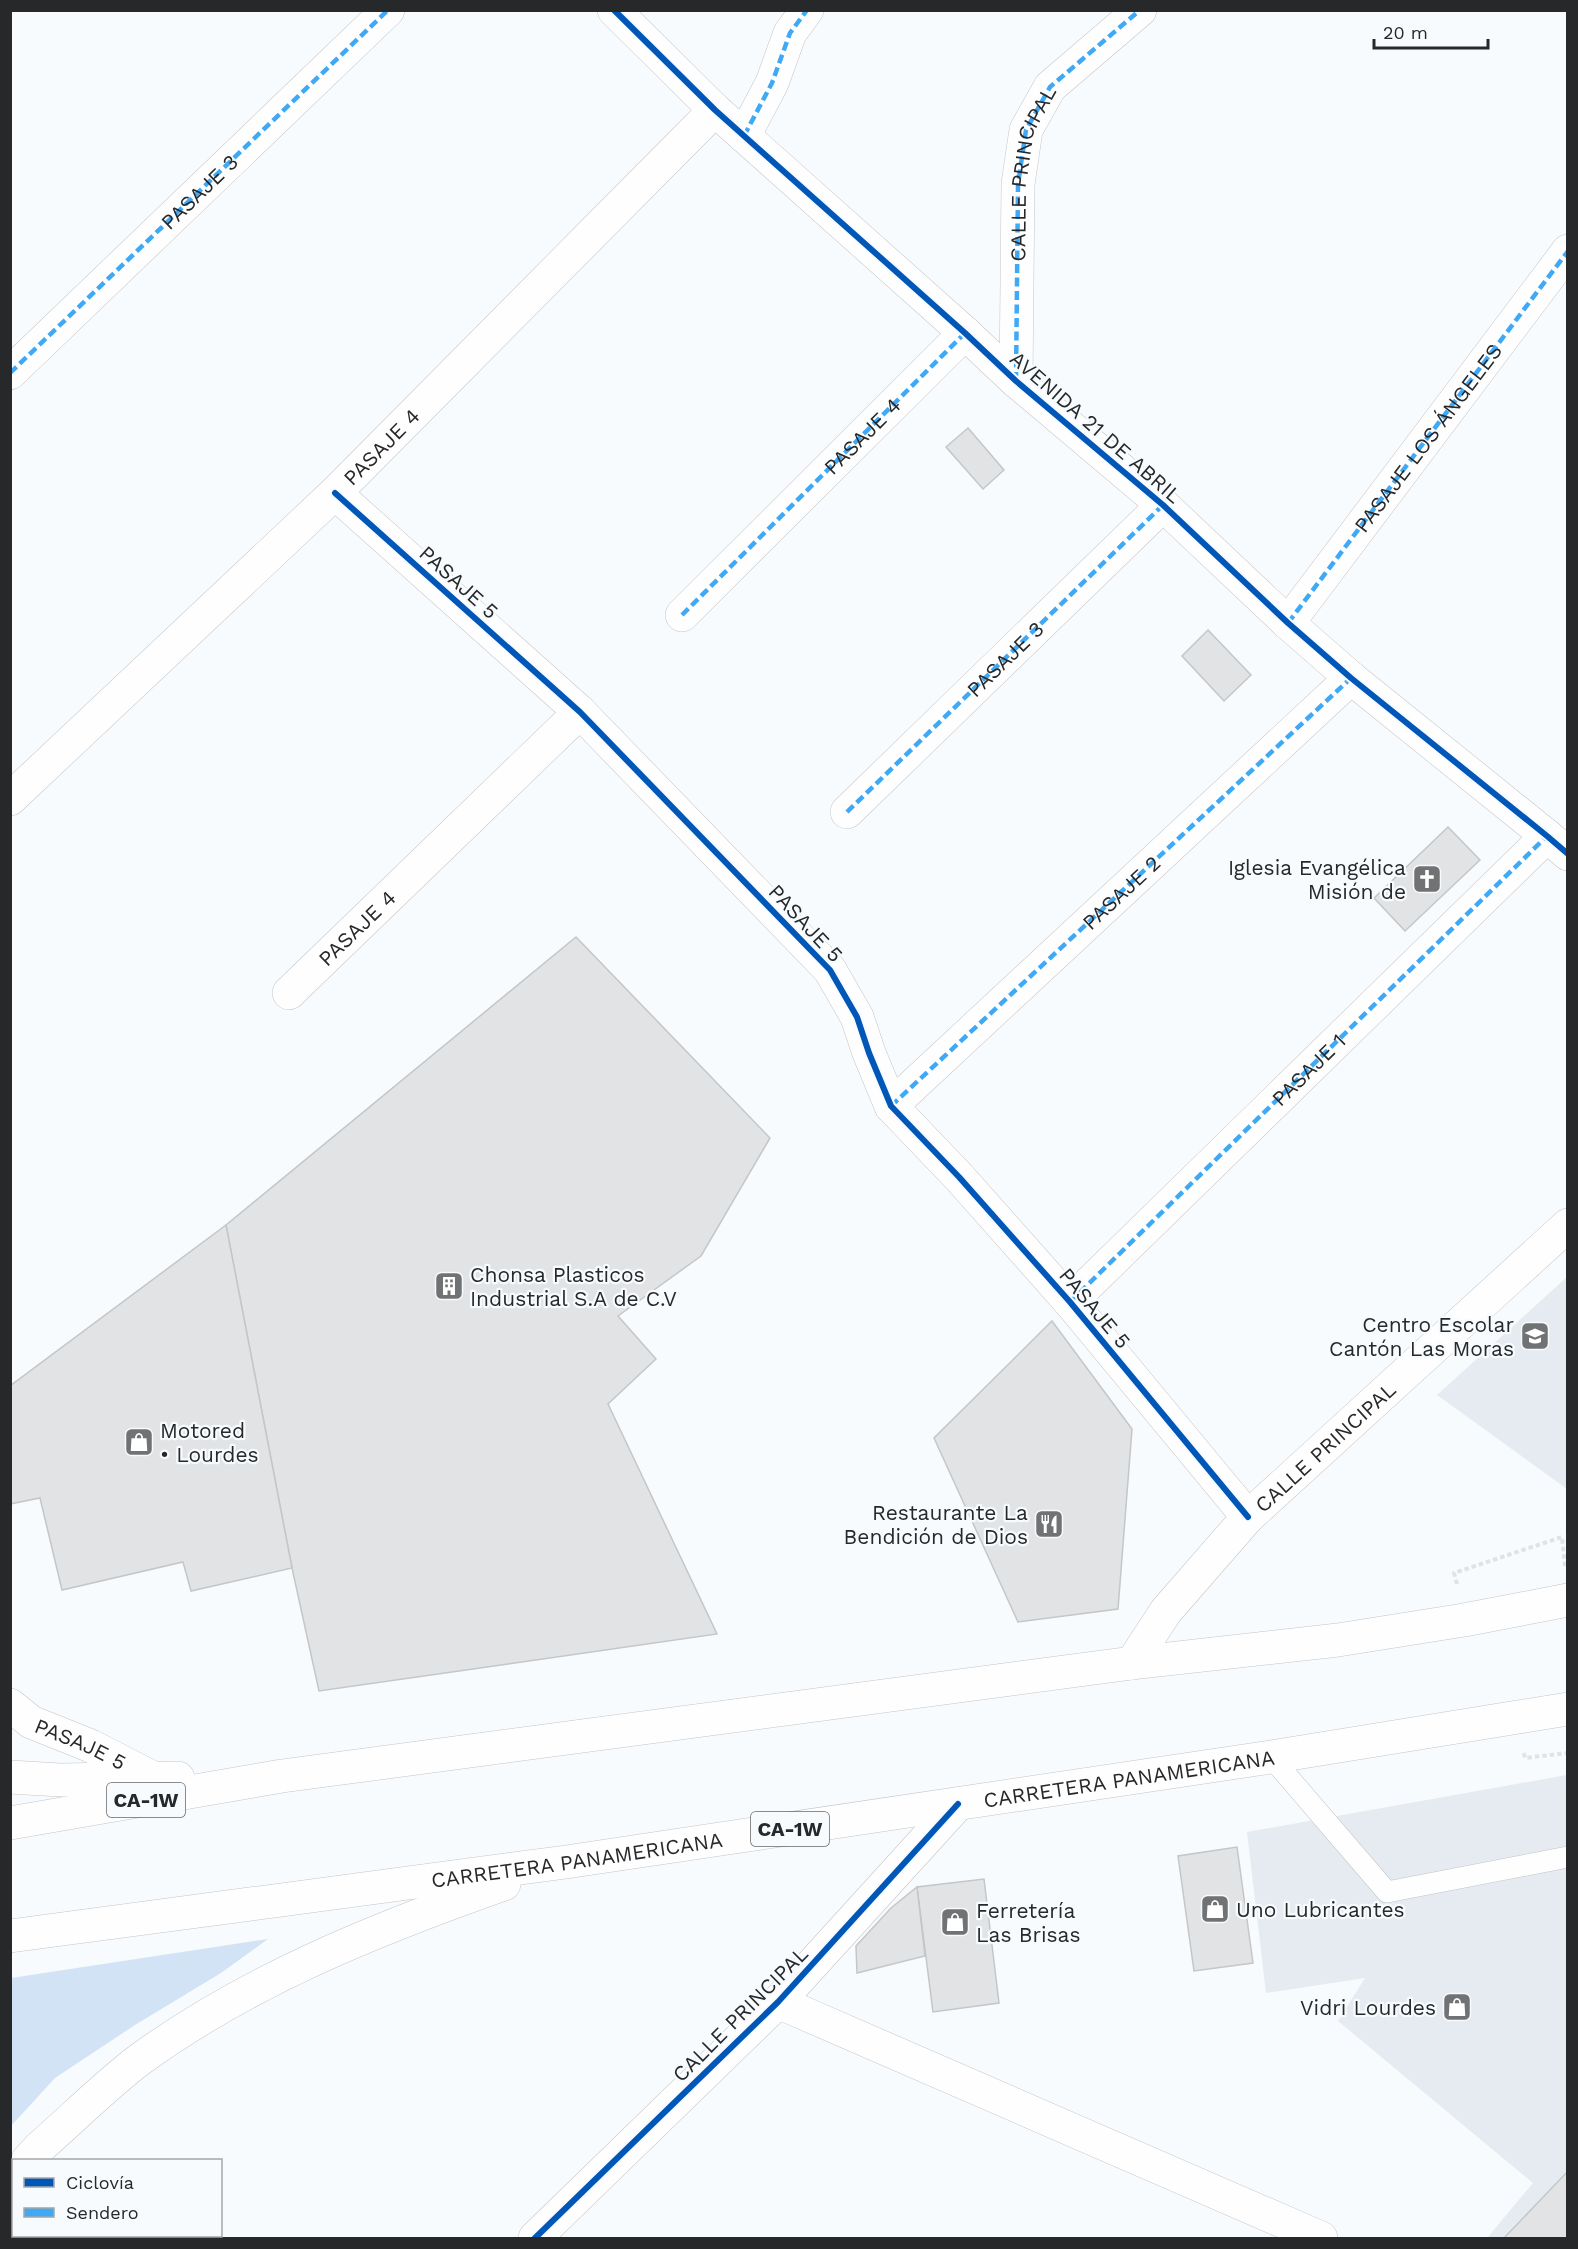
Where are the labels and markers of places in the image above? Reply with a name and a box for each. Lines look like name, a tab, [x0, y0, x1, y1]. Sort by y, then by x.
place label: Iglesia Evangélica Misión de	[1228, 855, 1406, 904]
church icon: Iglesia Evangélica Misión de	[1411, 863, 1443, 895]
place label: Chonsa Plasticos Industrial S.A de C.V	[470, 1262, 677, 1311]
building icon: Chonsa Plasticos Industrial S.A de C.V	[433, 1270, 465, 1302]
place label: Centro Escolar Cantón Las Moras	[1329, 1312, 1514, 1361]
school or university icon: Centro Escolar Cantón Las Moras	[1519, 1320, 1551, 1352]
place label: Motored • Lourdes	[160, 1418, 259, 1467]
shop icon: Motored • Lourdes	[123, 1426, 155, 1458]
place label: Restaurante La Bendición de Dios	[844, 1500, 1028, 1549]
restaurant icon: Restaurante La Bendición de Dios	[1033, 1508, 1065, 1540]
shop icon: Uno Lubricantes	[1199, 1893, 1231, 1925]
place label: Uno Lubricantes	[1236, 1897, 1405, 1922]
place label: Ferretería Las Brisas	[976, 1898, 1081, 1947]
shop icon: Ferretería Las Brisas	[939, 1906, 971, 1938]
shop icon: Vidri Lourdes	[1441, 1991, 1473, 2023]
place label: Vidri Lourdes	[1300, 1995, 1436, 2020]

